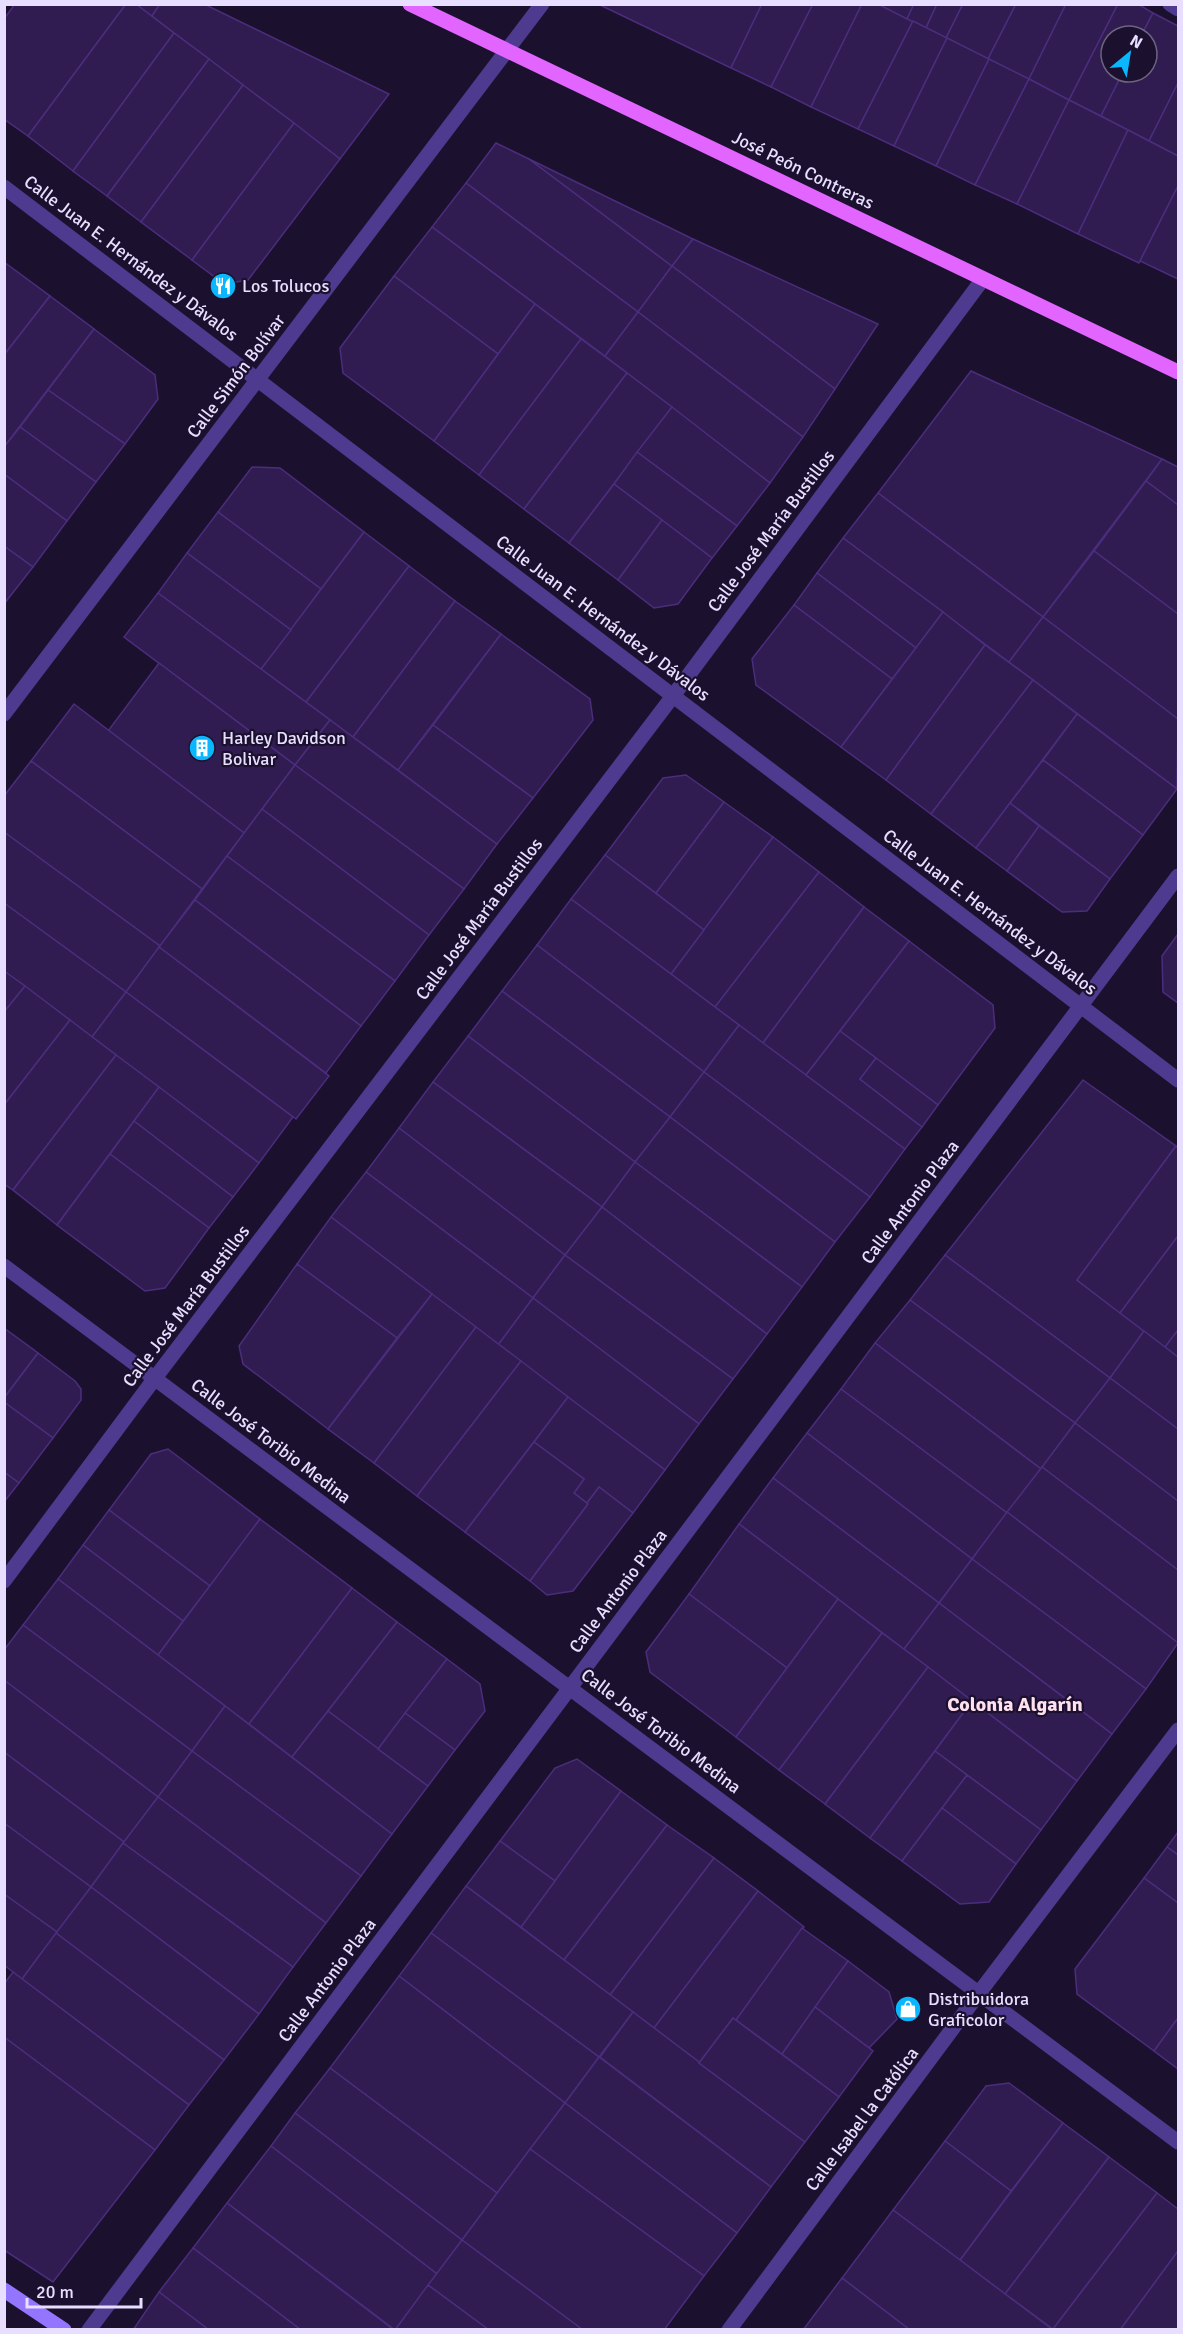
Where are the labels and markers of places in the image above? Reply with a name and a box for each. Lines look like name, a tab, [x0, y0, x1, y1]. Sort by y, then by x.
restaurant icon: Los Tolucos	[208, 271, 238, 301]
place label: Los Tolucos	[242, 275, 329, 297]
place label: Harley Davidson Bolivar	[222, 727, 346, 770]
building icon: Harley Davidson Bolivar	[187, 733, 217, 763]
place label: Distribuidora Graficolor	[928, 1988, 1029, 2031]
shop icon: Distribuidora Graficolor	[893, 1994, 923, 2024]

